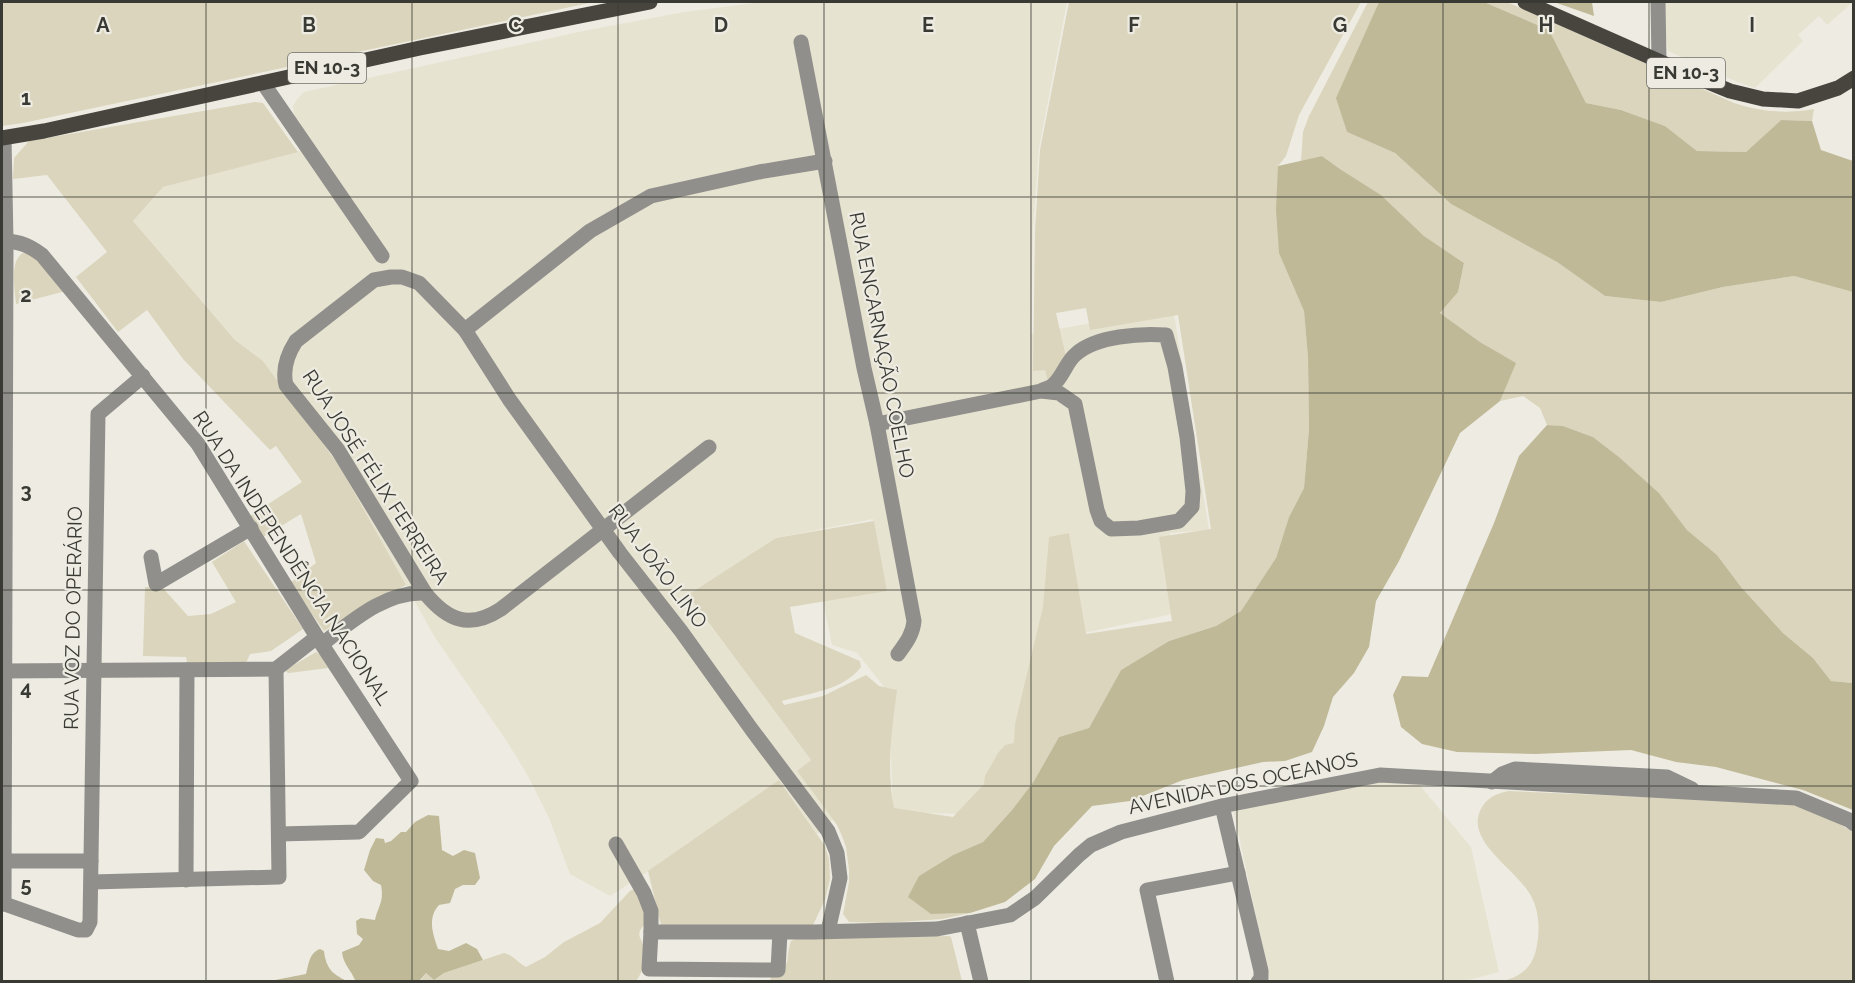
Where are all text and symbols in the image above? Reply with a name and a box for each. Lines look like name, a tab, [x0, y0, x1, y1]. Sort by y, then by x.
text: A	[96, 13, 110, 37]
text: B	[302, 13, 316, 37]
text: C	[508, 13, 522, 37]
text: D	[714, 13, 728, 37]
text: E	[922, 13, 934, 37]
text: F	[1128, 13, 1140, 37]
text: G	[1333, 13, 1347, 37]
text: H	[1539, 13, 1553, 37]
text: I	[1749, 13, 1755, 37]
road number: EN 10-3	[288, 53, 366, 83]
road number: EN 10-3	[1647, 58, 1725, 88]
text: 1	[21, 86, 31, 110]
street label: RUA ENCARNAÇÃO COELHO	[844, 210, 920, 480]
text: 2	[20, 283, 32, 307]
street label: RUA JOSÉ FÉLIX FERREIRA	[298, 365, 455, 589]
street label: RUA DA INDEPENDÊNCIA NACIONAL	[188, 407, 396, 710]
text: 3	[20, 479, 32, 503]
street label: RUA JOÃO LINO	[603, 499, 713, 633]
street label: RUA VOZ DO OPERÁRIO	[59, 506, 87, 730]
text: 4	[20, 676, 32, 700]
street label: AVENIDA DOS OCEANOS	[1126, 747, 1360, 819]
text: 5	[20, 873, 32, 897]

